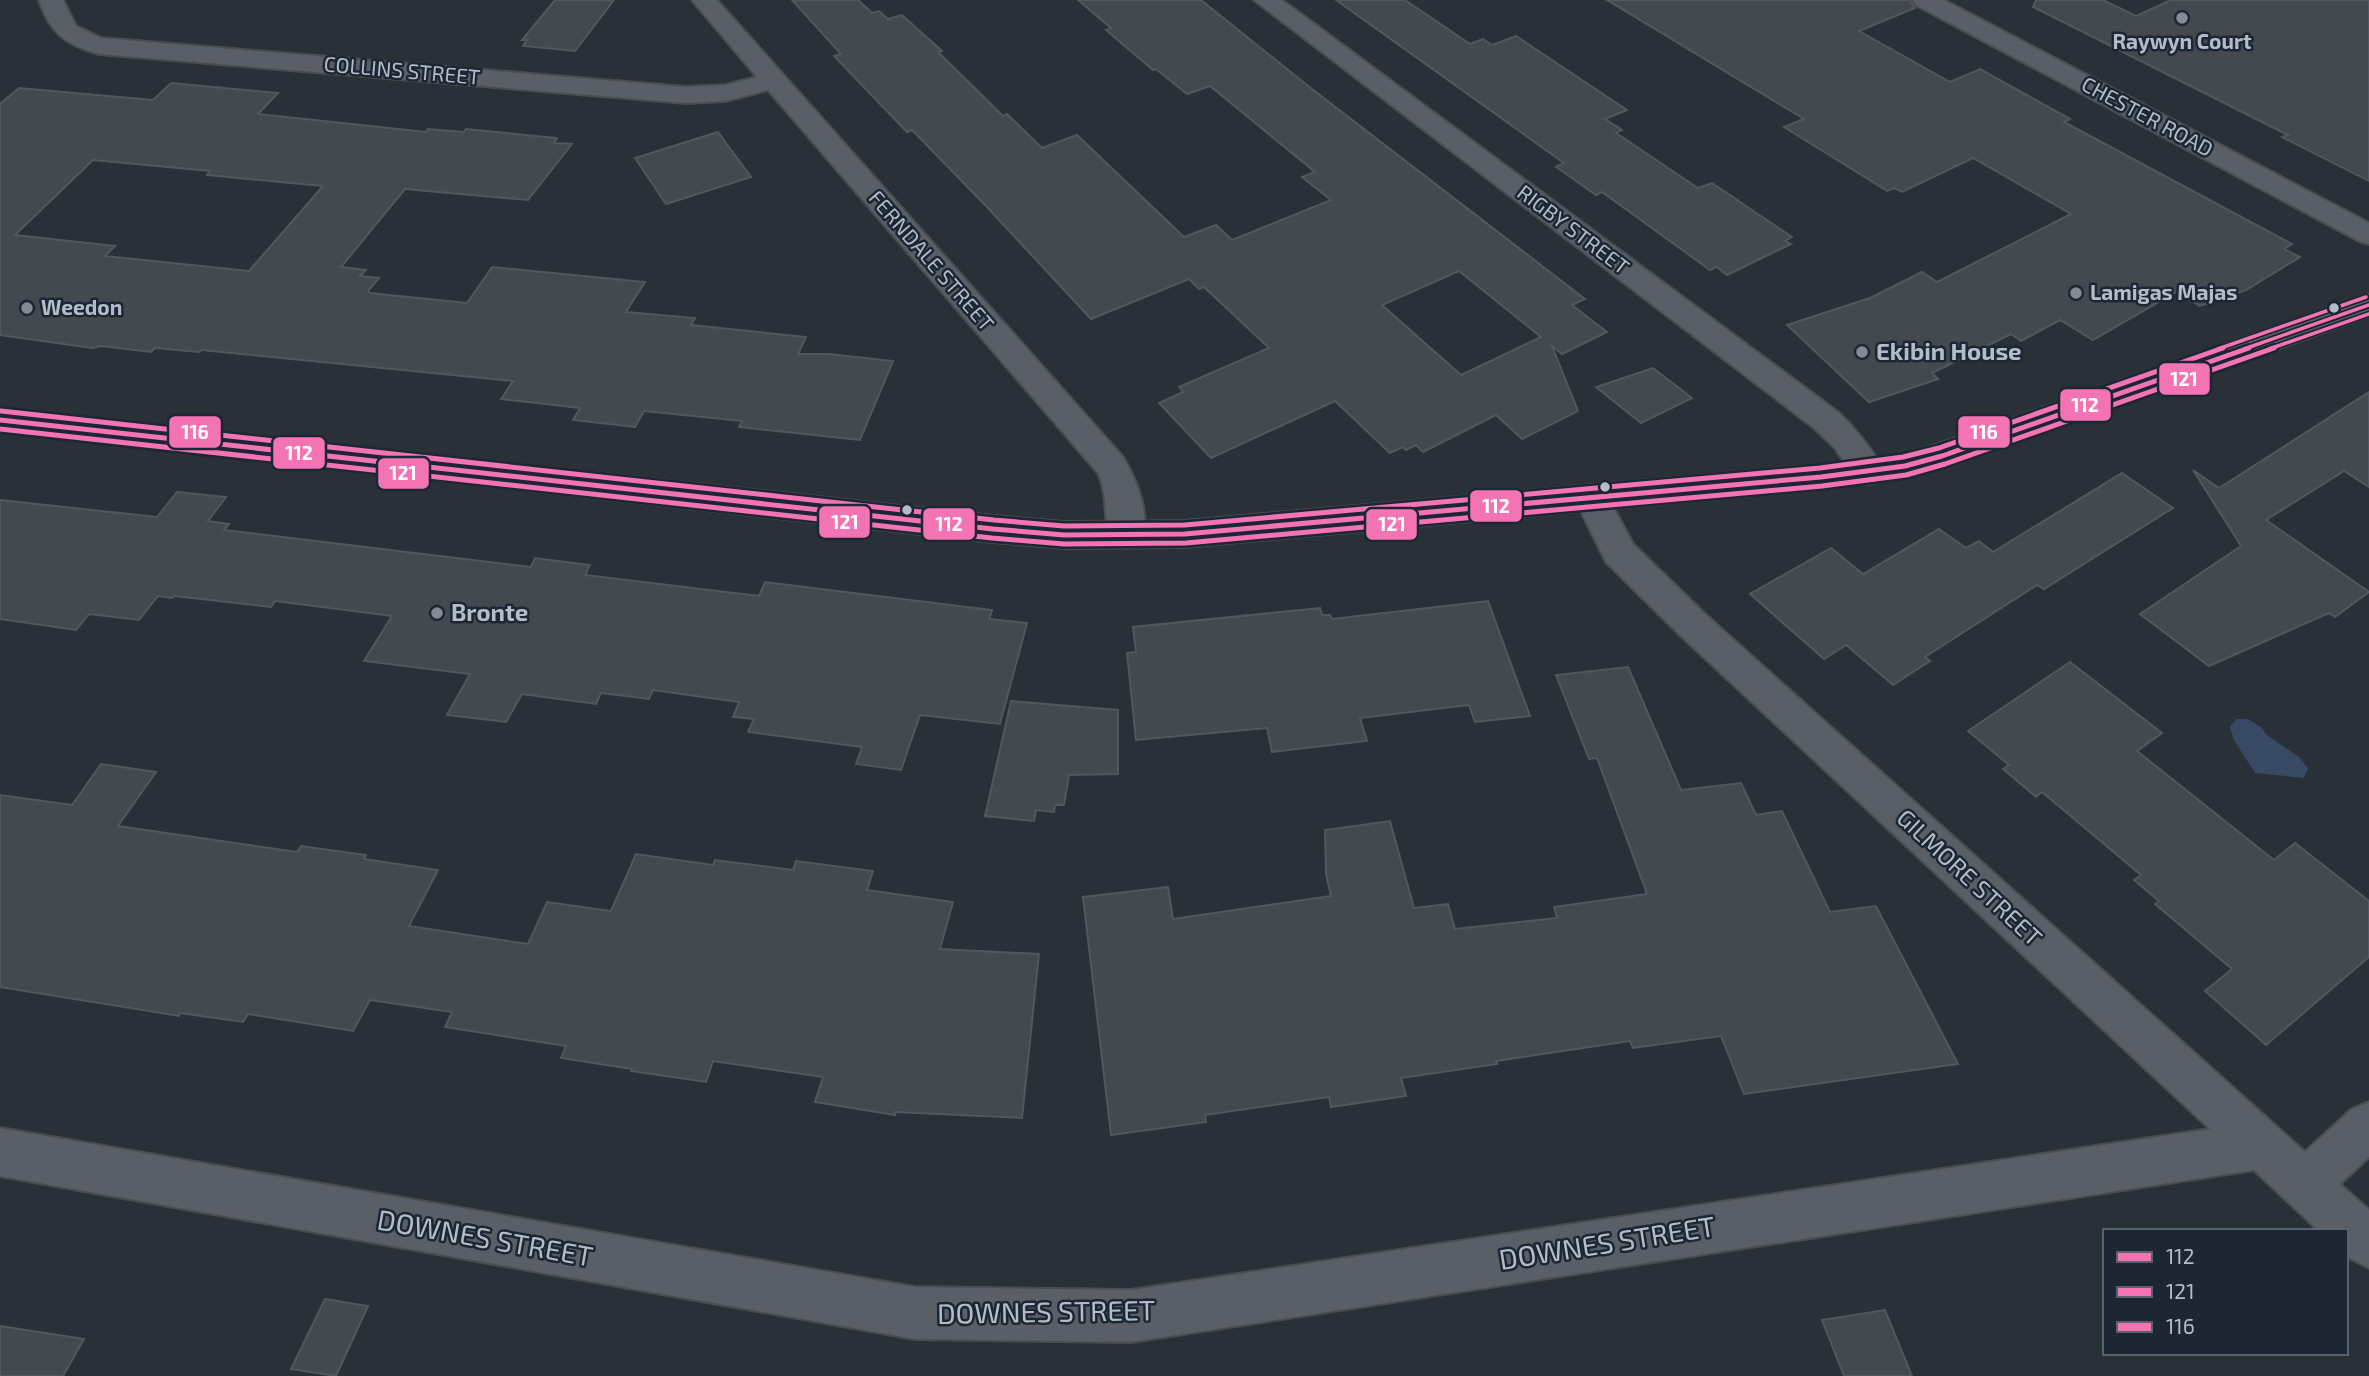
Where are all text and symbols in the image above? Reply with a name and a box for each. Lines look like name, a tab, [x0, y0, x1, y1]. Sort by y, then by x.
marker: Raywyn Court	[2174, 10, 2190, 26]
place label: Raywyn Court	[2112, 28, 2252, 54]
street label: COLLINS STREET	[323, 50, 481, 89]
street label: CHESTER ROAD	[2078, 71, 2218, 161]
street label: RIGBY STREET	[1513, 179, 1635, 279]
street label: FERNDALE STREET	[864, 185, 1000, 335]
place label: Lamigas Majas	[2090, 279, 2237, 304]
marker: Lamigas Majas	[2068, 285, 2084, 301]
place label: Weedon	[41, 294, 122, 319]
marker: Weedon	[19, 300, 35, 316]
unlabelled marker	[2327, 301, 2341, 315]
place label: Ekibin House	[1876, 336, 2022, 365]
marker: Ekibin House	[1854, 344, 1870, 360]
line badge: 121	[2158, 362, 2211, 396]
text: 121	[2170, 367, 2198, 390]
line badge: 112	[2059, 388, 2112, 422]
text: 112	[2071, 393, 2099, 416]
line badge: 116	[168, 415, 222, 449]
line badge: 116	[1957, 415, 2011, 449]
text: 116	[181, 420, 209, 443]
text: 116	[1970, 420, 1998, 443]
line badge: 112	[272, 436, 326, 470]
text: 112	[285, 441, 313, 464]
line badge: 121	[377, 457, 430, 490]
text: 121	[389, 461, 417, 484]
unlabelled marker	[1598, 480, 1612, 494]
line badge: 112	[1469, 489, 1523, 523]
text: 112	[1482, 494, 1510, 517]
unlabelled marker	[900, 503, 914, 517]
line badge: 121	[818, 505, 871, 539]
line badge: 112	[922, 507, 976, 541]
line badge: 121	[1365, 508, 1418, 541]
text: 121	[831, 510, 859, 533]
text: 112	[935, 512, 963, 535]
text: 121	[1378, 512, 1406, 535]
place label: Bronte	[451, 597, 528, 626]
marker: Bronte	[429, 605, 445, 621]
street label: GILMORE STREET	[1892, 802, 2049, 951]
street label: DOWNES STREET	[375, 1201, 596, 1273]
street label: DOWNES STREET	[1496, 1208, 1717, 1276]
legend	[2103, 1229, 2348, 1355]
text: 112	[2166, 1243, 2195, 1268]
text: 121	[2166, 1278, 2195, 1303]
street label: DOWNES STREET	[937, 1292, 1155, 1330]
text: 116	[2166, 1313, 2195, 1338]

